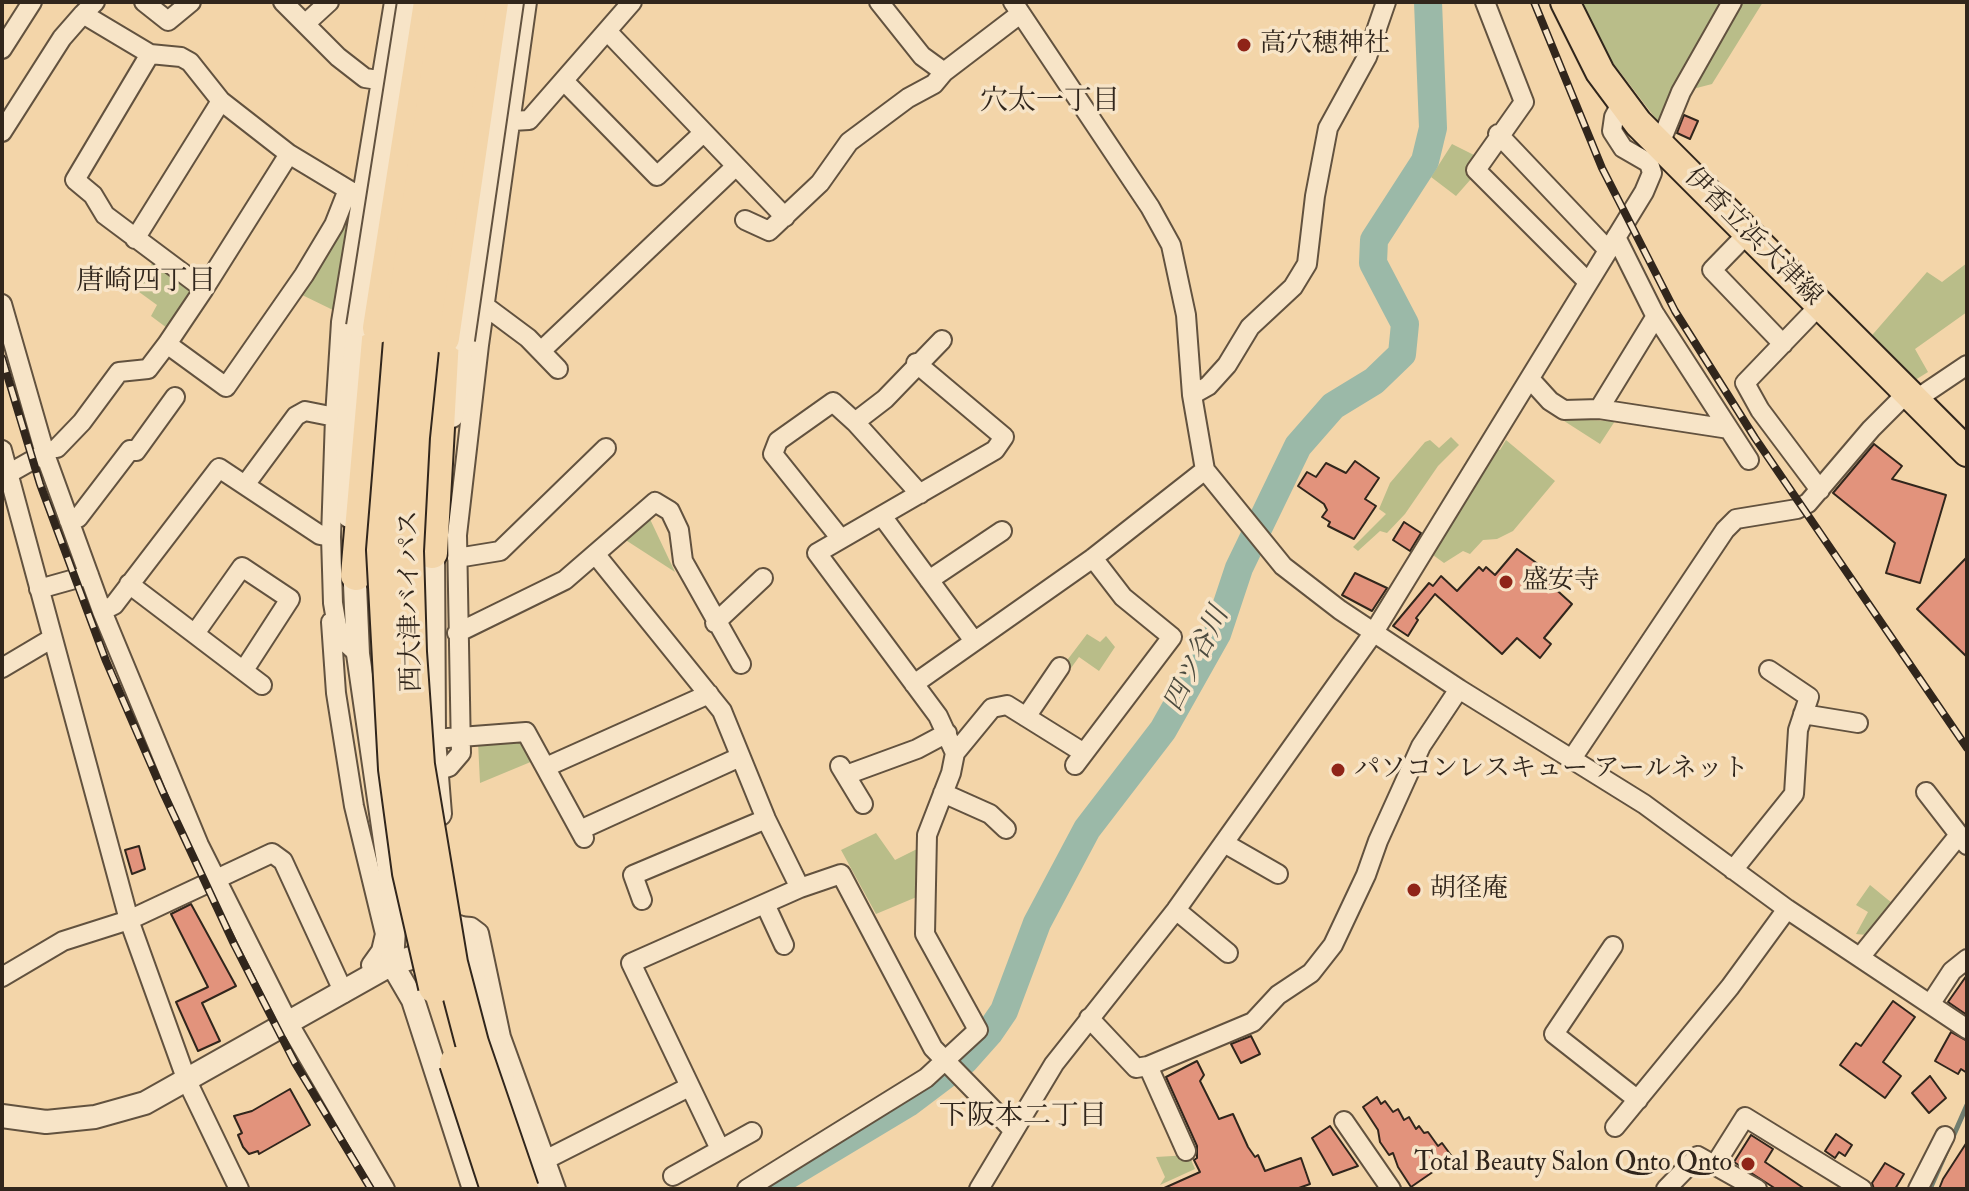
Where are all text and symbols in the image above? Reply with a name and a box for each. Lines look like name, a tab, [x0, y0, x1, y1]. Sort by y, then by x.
place label: 高穴穂神社	[1260, 29, 1390, 61]
marker: 高穴穂神社	[1235, 36, 1253, 54]
district label: 穴太一丁目	[980, 86, 1120, 120]
street label: 伊香立浜大津線	[1677, 163, 1827, 313]
district label: 唐崎四丁目	[76, 266, 216, 300]
street label: 西大津バイパス	[395, 510, 429, 692]
place label: 盛安寺	[1522, 566, 1600, 598]
marker: 盛安寺	[1497, 573, 1515, 591]
water label: 四ツ谷川	[1158, 602, 1238, 718]
place label: パソコンレスキュー アールネット	[1354, 754, 1749, 786]
marker: パソコンレスキュー アールネット	[1329, 761, 1347, 779]
place label: 胡径庵	[1430, 874, 1508, 906]
marker: 胡径庵	[1405, 881, 1423, 899]
district label: 下阪本二丁目	[939, 1101, 1107, 1135]
place label: Total Beauty Salon Qnto Qnto	[1414, 1148, 1732, 1180]
marker: Total Beauty Salon Qnto Qnto	[1739, 1155, 1757, 1173]

